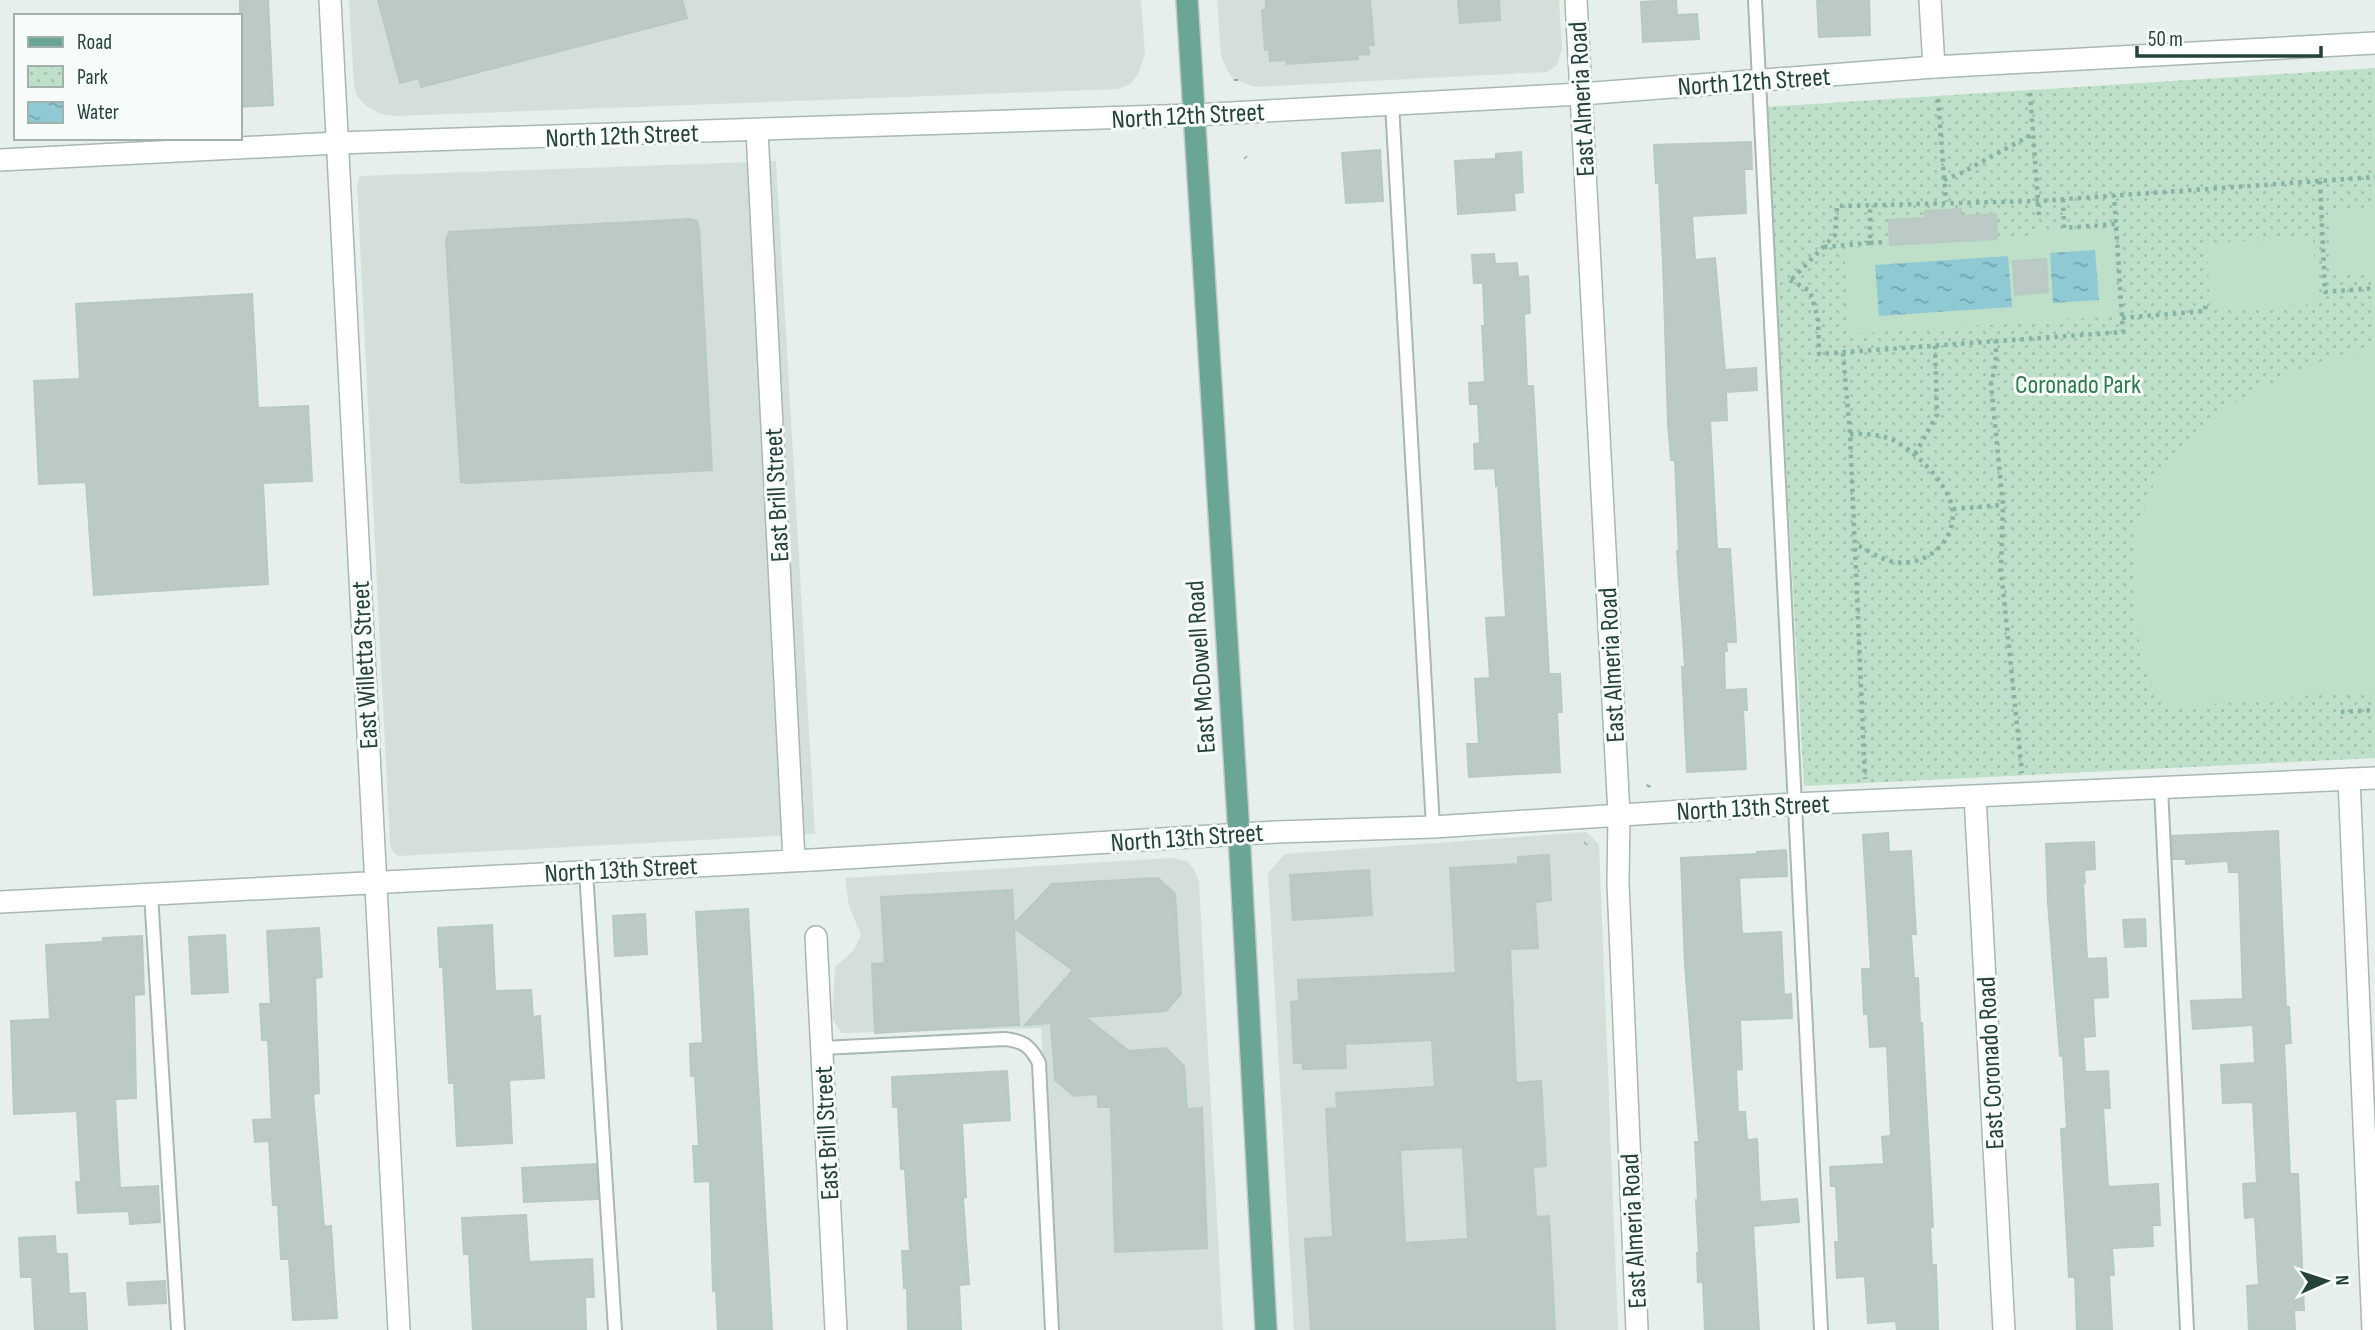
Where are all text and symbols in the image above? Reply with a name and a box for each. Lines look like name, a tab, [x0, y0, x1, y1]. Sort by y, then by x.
legend	[14, 14, 242, 140]
scale bar	[2137, 14, 2321, 58]
street label: East Almeria Road	[1563, 21, 1602, 177]
text: 50 m	[2148, 27, 2183, 52]
text: Road	[77, 30, 112, 55]
street label: North 12th Street	[1677, 62, 1832, 103]
text: Park	[77, 65, 108, 90]
street label: North 12th Street	[1111, 97, 1265, 136]
text: Water	[77, 100, 119, 125]
street label: North 12th Street	[545, 118, 699, 155]
park label: Coronado Park	[2015, 370, 2141, 401]
street label: East Brill Street	[759, 427, 796, 563]
street label: East McDowell Road	[1180, 579, 1223, 754]
street label: East Willetta Street	[346, 580, 385, 750]
street label: East Almeria Road	[1593, 587, 1632, 743]
street label: North 13th Street	[1676, 789, 1830, 828]
street label: North 13th Street	[1110, 818, 1265, 859]
street label: North 13th Street	[544, 851, 698, 890]
street label: East Coronado Road	[1971, 976, 2012, 1150]
street label: East Brill Street	[809, 1065, 846, 1201]
street label: East Almeria Road	[1615, 1153, 1654, 1309]
north arrow	[2291, 1246, 2361, 1316]
text: N	[2330, 1275, 2353, 1286]

